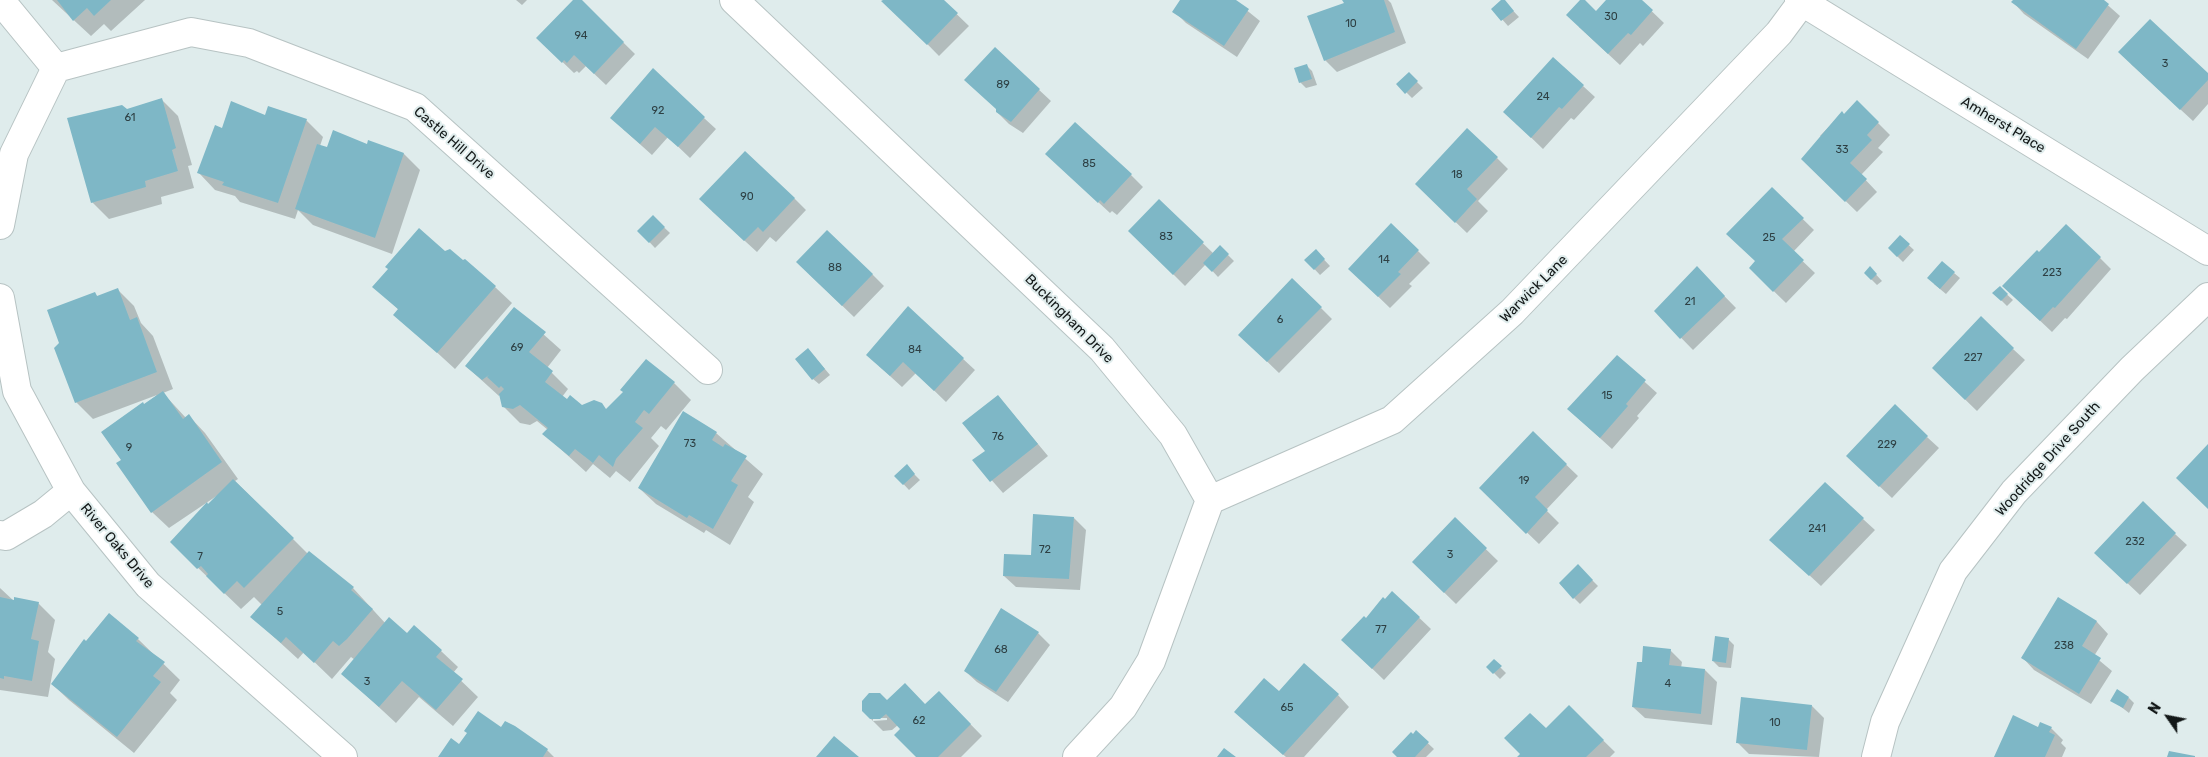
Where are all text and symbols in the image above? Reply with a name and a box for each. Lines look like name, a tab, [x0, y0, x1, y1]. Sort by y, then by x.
house number: 30	[1604, 10, 1618, 24]
house number: 10	[1345, 17, 1357, 31]
house number: 94	[574, 29, 588, 43]
house number: 3	[2162, 57, 2168, 71]
house number: 89	[996, 78, 1010, 92]
house number: 24	[1536, 90, 1550, 104]
street label: Amherst Place	[1958, 93, 2048, 157]
street label: Castle Hill Drive	[410, 103, 498, 183]
house number: 92	[652, 104, 664, 118]
house number: 61	[124, 111, 136, 125]
house number: 33	[1835, 143, 1849, 157]
house number: 85	[1082, 157, 1096, 171]
house number: 18	[1451, 168, 1463, 182]
house number: 90	[740, 190, 754, 204]
house number: 83	[1159, 230, 1173, 244]
house number: 25	[1763, 231, 1775, 245]
street label: Warwick Lane	[1497, 252, 1571, 326]
house number: 14	[1378, 253, 1390, 267]
house number: 88	[828, 261, 842, 275]
house number: 223	[2042, 266, 2062, 280]
street label: Buckingham Drive	[1021, 271, 1117, 367]
house number: 21	[1684, 295, 1696, 309]
house number: 6	[1277, 313, 1283, 327]
house number: 69	[510, 341, 524, 355]
house number: 84	[908, 343, 922, 357]
house number: 227	[1964, 351, 1982, 365]
house number: 15	[1601, 389, 1613, 403]
street label: Woodridge Drive South	[1992, 398, 2104, 520]
house number: 76	[992, 430, 1004, 444]
house number: 73	[684, 437, 696, 451]
house number: 229	[1877, 438, 1897, 452]
house number: 9	[126, 441, 132, 455]
house number: 19	[1518, 474, 1530, 488]
street label: River Oaks Drive	[77, 500, 157, 592]
house number: 241	[1808, 522, 1826, 536]
house number: 232	[2125, 535, 2145, 549]
house number: 72	[1039, 543, 1051, 557]
house number: 3	[1447, 548, 1453, 562]
house number: 7	[197, 550, 203, 564]
house number: 5	[277, 605, 283, 619]
house number: 77	[1375, 623, 1387, 637]
house number: 238	[2054, 639, 2074, 653]
house number: 68	[994, 643, 1008, 657]
house number: 3	[364, 675, 370, 689]
house number: 4	[1665, 677, 1671, 691]
north arrow	[2143, 692, 2193, 742]
text: N	[2145, 700, 2165, 717]
house number: 65	[1280, 701, 1294, 715]
house number: 62	[912, 714, 926, 728]
house number: 10	[1769, 716, 1781, 730]

